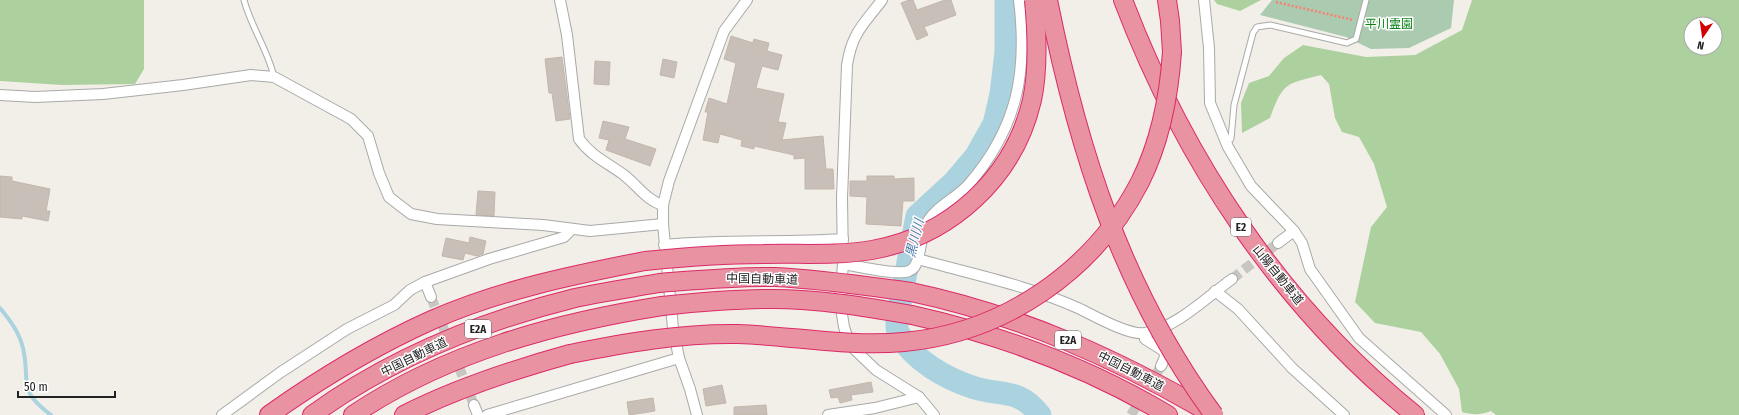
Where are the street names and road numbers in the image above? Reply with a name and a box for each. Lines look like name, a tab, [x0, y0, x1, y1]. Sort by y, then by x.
road number: E2	[1231, 218, 1251, 236]
street label: 山陽自動車道	[1250, 243, 1306, 307]
street label: 中国自動車道	[726, 271, 798, 287]
road number: E2A	[465, 320, 491, 338]
road number: E2A	[1055, 331, 1081, 349]
street label: 中国自動車道	[379, 335, 449, 379]
street label: 中国自動車道	[1096, 348, 1166, 394]

